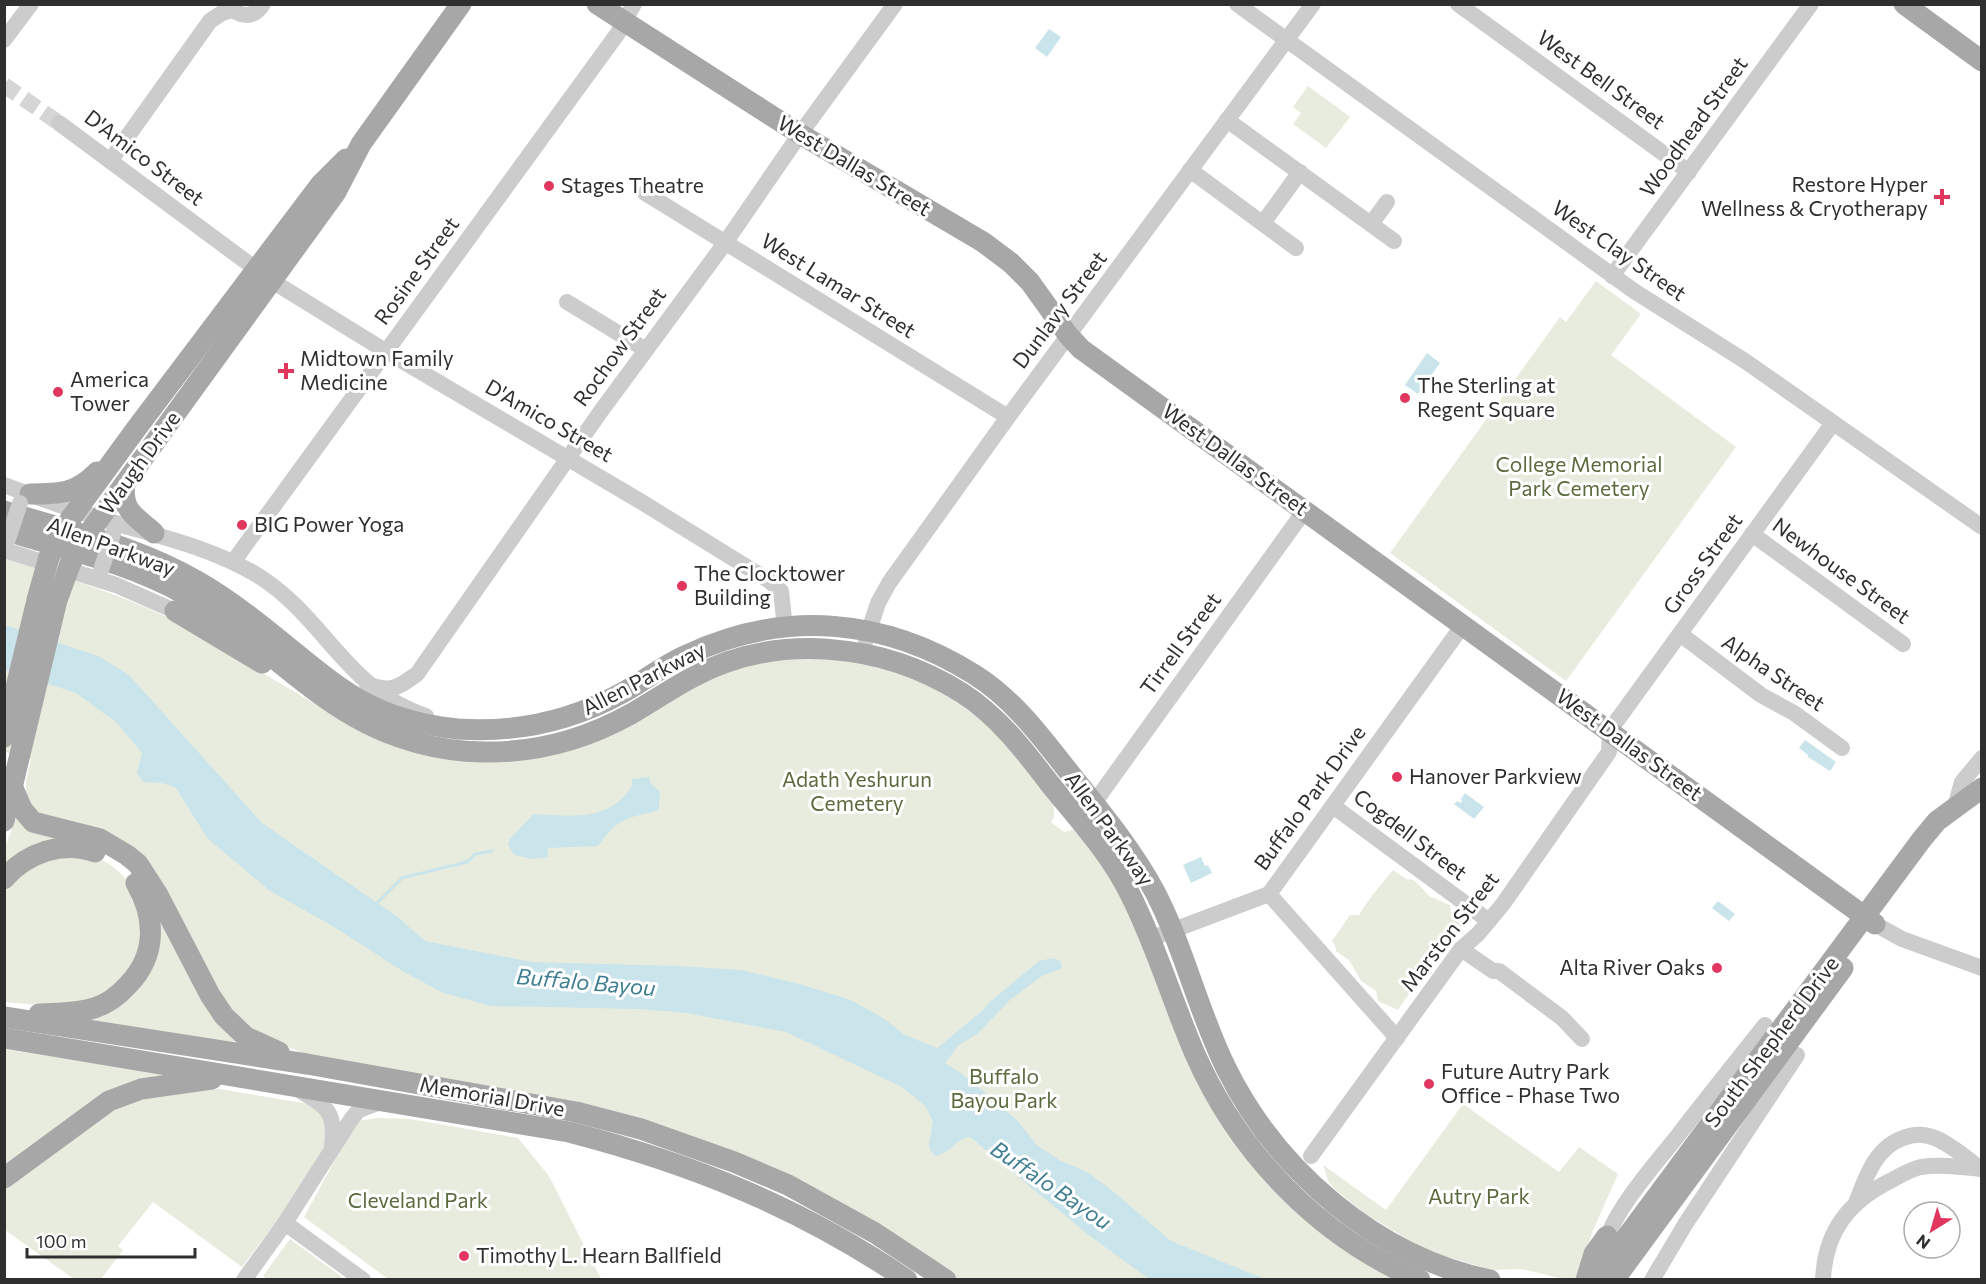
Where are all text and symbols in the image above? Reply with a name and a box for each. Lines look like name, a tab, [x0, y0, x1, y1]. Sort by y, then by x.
street label: West Bell Street	[1533, 24, 1671, 134]
street label: Woodhead Street	[1634, 51, 1752, 201]
street label: D'Amico Street	[80, 104, 210, 210]
street label: West Dallas Street	[774, 109, 936, 220]
place label: Restore Hyper Wellness & Cryotherapy	[1701, 171, 1928, 220]
place label: Stages Theatre	[561, 172, 704, 197]
marker: Stages Theatre	[542, 179, 556, 193]
marker: Restore Hyper Wellness & Cryotherapy	[1933, 188, 1951, 206]
street label: West Clay Street	[1548, 194, 1692, 305]
street label: Rosine Street	[368, 211, 463, 329]
street label: West Lamar Street	[757, 227, 921, 342]
street label: Dunlavy Street	[1007, 246, 1111, 373]
street label: Rochow Street	[567, 282, 670, 410]
place label: Midtown Family Medicine	[300, 345, 454, 394]
marker: Midtown Family Medicine	[277, 362, 295, 380]
place label: America Tower	[70, 366, 149, 415]
place label: The Sterling at Regent Square	[1417, 372, 1555, 421]
street label: D'Amico Street	[482, 373, 618, 466]
marker: America Tower	[51, 385, 65, 399]
marker: The Sterling at Regent Square	[1398, 391, 1412, 405]
street label: West Dallas Street	[1158, 397, 1314, 520]
street label: Waugh Drive	[93, 406, 185, 518]
park label: College Memorial Park Cemetery	[1495, 451, 1663, 500]
street label: Gross Street	[1657, 508, 1747, 618]
street label: Allen Parkway	[44, 511, 179, 580]
place label: BIG Power Yoga	[254, 511, 404, 536]
street label: Newhouse Street	[1768, 512, 1915, 628]
marker: BIG Power Yoga	[235, 518, 249, 532]
place label: The Clocktower Building	[694, 560, 845, 609]
marker: The Clocktower Building	[675, 579, 689, 593]
street label: Tirrell Street	[1134, 587, 1225, 699]
street label: Alpha Street	[1718, 628, 1830, 715]
street label: Allen Parkway	[578, 636, 709, 719]
street label: West Dallas Street	[1552, 682, 1708, 805]
street label: Buffalo Park Drive	[1248, 720, 1370, 874]
place label: Hanover Parkview	[1409, 763, 1582, 788]
park label: Adath Yeshurun Cemetery	[782, 766, 932, 815]
street label: Allen Parkway	[1061, 766, 1160, 890]
marker: Hanover Parkview	[1390, 770, 1404, 784]
street label: Cogdell Street	[1349, 783, 1473, 885]
street label: Marston Street	[1394, 866, 1503, 996]
street label: South Shepherd Drive	[1698, 951, 1843, 1131]
place label: Alta River Oaks	[1559, 954, 1705, 979]
marker: Alta River Oaks	[1710, 961, 1724, 975]
water label: Buffalo Bayou	[515, 962, 657, 1001]
place label: Future Autry Park Office - Phase Two	[1441, 1058, 1620, 1107]
park label: Buffalo Bayou Park	[950, 1063, 1058, 1112]
street label: Memorial Drive	[418, 1070, 567, 1121]
marker: Future Autry Park Office - Phase Two	[1422, 1077, 1436, 1091]
water label: Buffalo Bayou	[986, 1134, 1117, 1235]
park label: Autry Park	[1428, 1183, 1530, 1208]
park label: Cleveland Park	[348, 1187, 488, 1212]
north arrow	[1902, 1200, 1962, 1260]
scale bar	[27, 1221, 195, 1259]
text: 100 m	[36, 1230, 86, 1252]
text: N	[1912, 1231, 1933, 1254]
place label: Timothy L. Hearn Ballfield	[476, 1242, 722, 1267]
marker: Timothy L. Hearn Ballfield	[457, 1249, 471, 1263]

